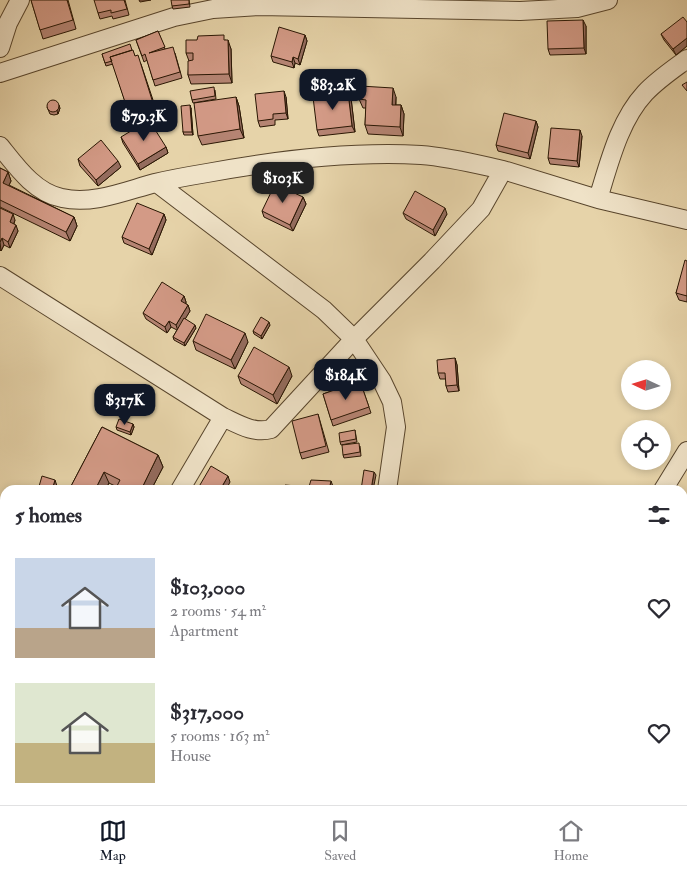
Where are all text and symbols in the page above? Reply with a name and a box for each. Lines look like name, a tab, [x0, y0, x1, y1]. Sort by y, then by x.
pin: $83.2K	[292, 68, 374, 111]
text: $83.2K	[310, 75, 356, 95]
pin: $79.3K	[103, 100, 185, 142]
text: $79.3K	[121, 106, 167, 126]
pin: $103K	[248, 162, 318, 204]
text: $103K	[263, 168, 303, 188]
pin: $184K	[311, 358, 381, 401]
north arrow	[621, 360, 671, 410]
map controls	[621, 360, 671, 470]
text: $184K	[325, 365, 367, 385]
pin: $317K	[90, 384, 160, 426]
text: $317K	[105, 390, 145, 410]
button: locate	[621, 420, 671, 470]
icon: filters	[645, 501, 673, 529]
text: 5 homes	[15, 502, 82, 529]
text: $103,000	[170, 574, 245, 601]
icon: home	[55, 578, 115, 638]
icon: heart	[645, 594, 673, 622]
text: 2 rooms · 54 m²	[170, 601, 266, 621]
text: Apartment	[170, 621, 238, 641]
text: $317,000	[170, 699, 244, 726]
icon: home	[55, 703, 115, 763]
icon: heart	[645, 719, 673, 747]
text: 5 rooms · 163 m²	[170, 726, 270, 746]
text: House	[170, 746, 211, 766]
tab: Map	[99, 817, 127, 864]
tab: Saved	[324, 817, 356, 864]
tab: Home	[554, 817, 588, 864]

